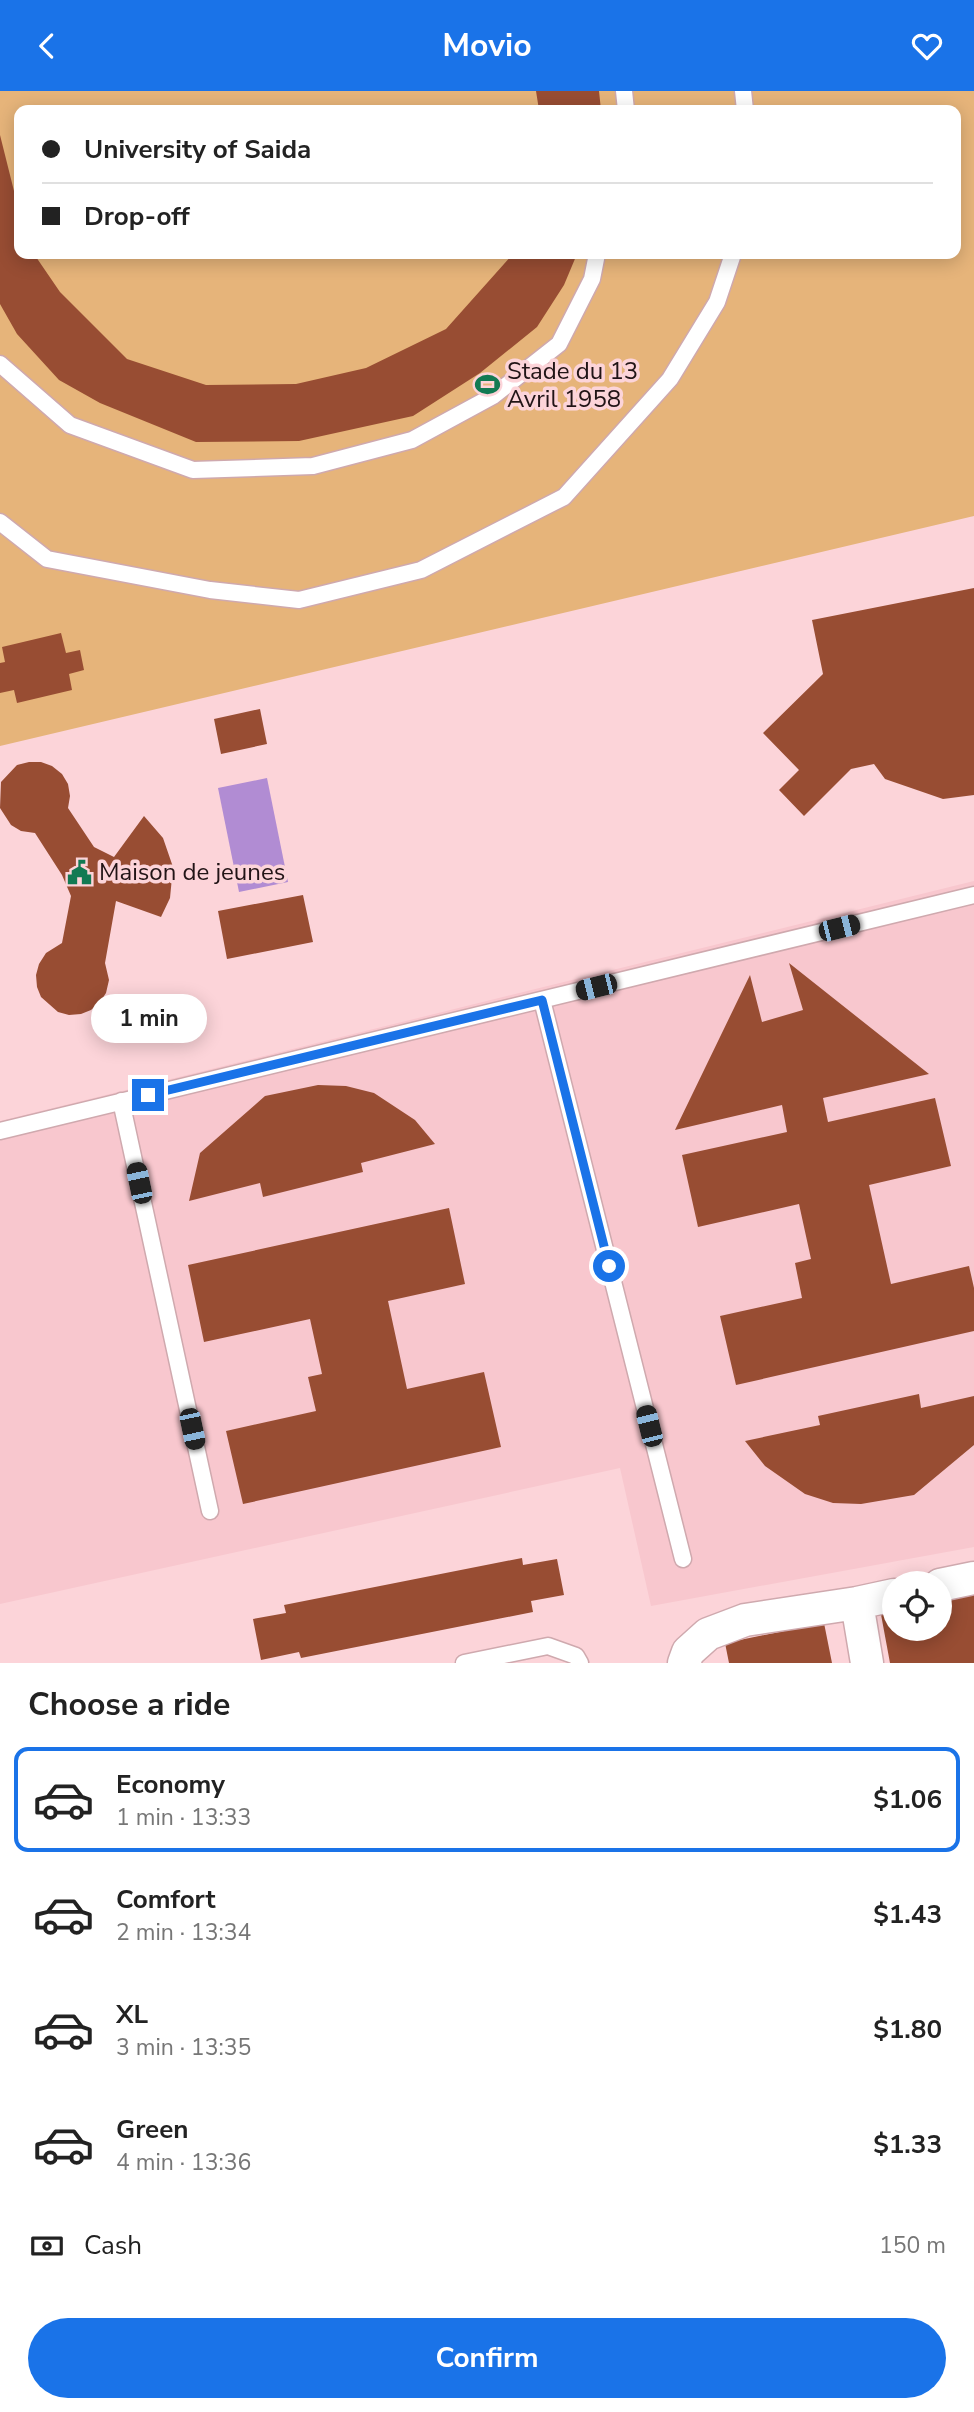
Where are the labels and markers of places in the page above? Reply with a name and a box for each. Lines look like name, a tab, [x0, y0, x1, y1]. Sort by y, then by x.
place label: Stade du 13 Avril 1958	[507, 355, 638, 415]
sports icon: Stade du 13 Avril 1958	[473, 371, 501, 399]
place label: Maison de jeunes	[99, 856, 285, 888]
public building icon: Maison de jeunes	[65, 858, 93, 886]

